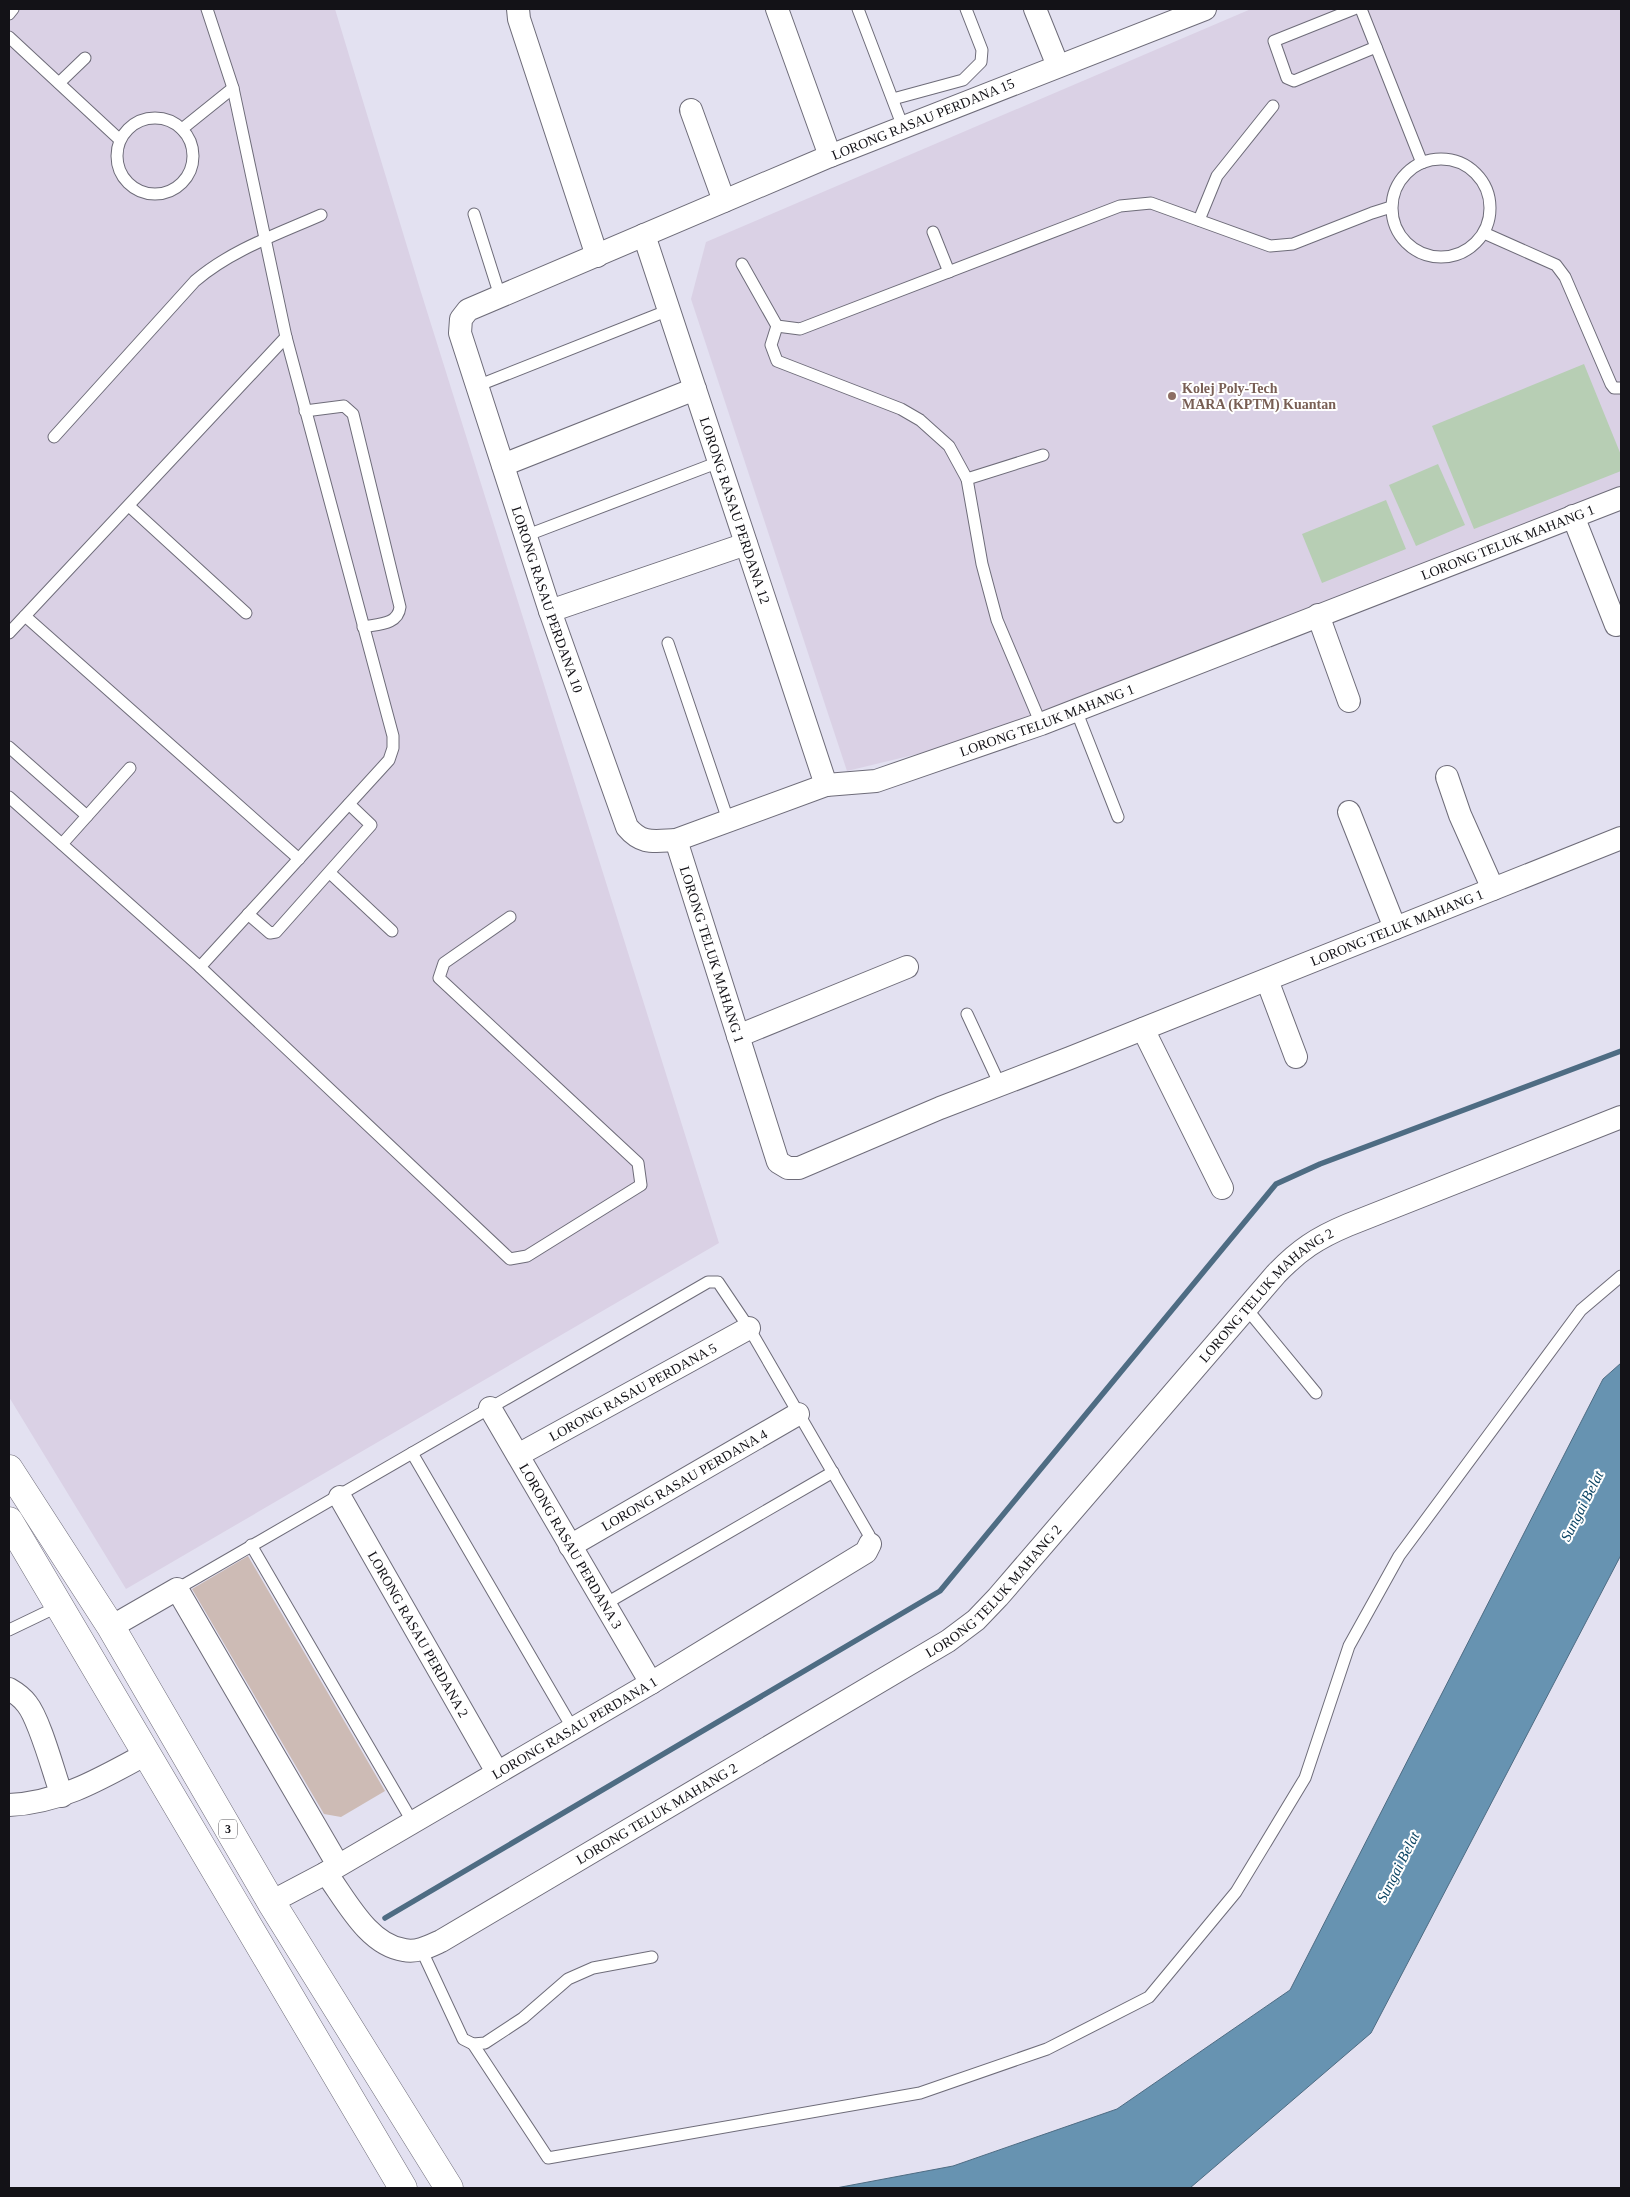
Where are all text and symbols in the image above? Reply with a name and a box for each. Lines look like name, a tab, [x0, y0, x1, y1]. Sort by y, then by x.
street label: LORONG RASAU PERDANA 15	[830, 76, 1017, 163]
place label: Kolej Poly-Tech MARA (KPTM) Kuantan	[1182, 381, 1336, 413]
marker: Kolej Poly-Tech MARA (KPTM) Kuantan	[1166, 390, 1178, 402]
street label: LORONG RASAU PERDANA 12	[697, 415, 773, 606]
street label: LORONG TELUK MAHANG 1	[1419, 502, 1597, 583]
street label: LORONG RASAU PERDANA 10	[509, 504, 586, 695]
street label: LORONG TELUK MAHANG 1	[958, 681, 1136, 759]
street label: LORONG TELUK MAHANG 1	[677, 864, 747, 1045]
street label: LORONG TELUK MAHANG 1	[1309, 887, 1486, 969]
street label: LORONG TELUK MAHANG 2	[1196, 1226, 1336, 1366]
street label: LORONG RASAU PERDANA 5	[547, 1340, 719, 1444]
street label: LORONG RASAU PERDANA 4	[599, 1426, 770, 1534]
street label: LORONG RASAU PERDANA 3	[516, 1461, 625, 1632]
water label: Sungai Belat	[1557, 1467, 1607, 1544]
street label: LORONG TELUK MAHANG 2	[923, 1522, 1065, 1661]
street label: LORONG RASAU PERDANA 2	[365, 1549, 471, 1720]
street label: LORONG RASAU PERDANA 1	[489, 1674, 660, 1782]
street label: LORONG TELUK MAHANG 2	[574, 1760, 740, 1867]
road number: 3	[219, 1820, 237, 1838]
water label: Sungai Belat	[1373, 1828, 1423, 1905]

